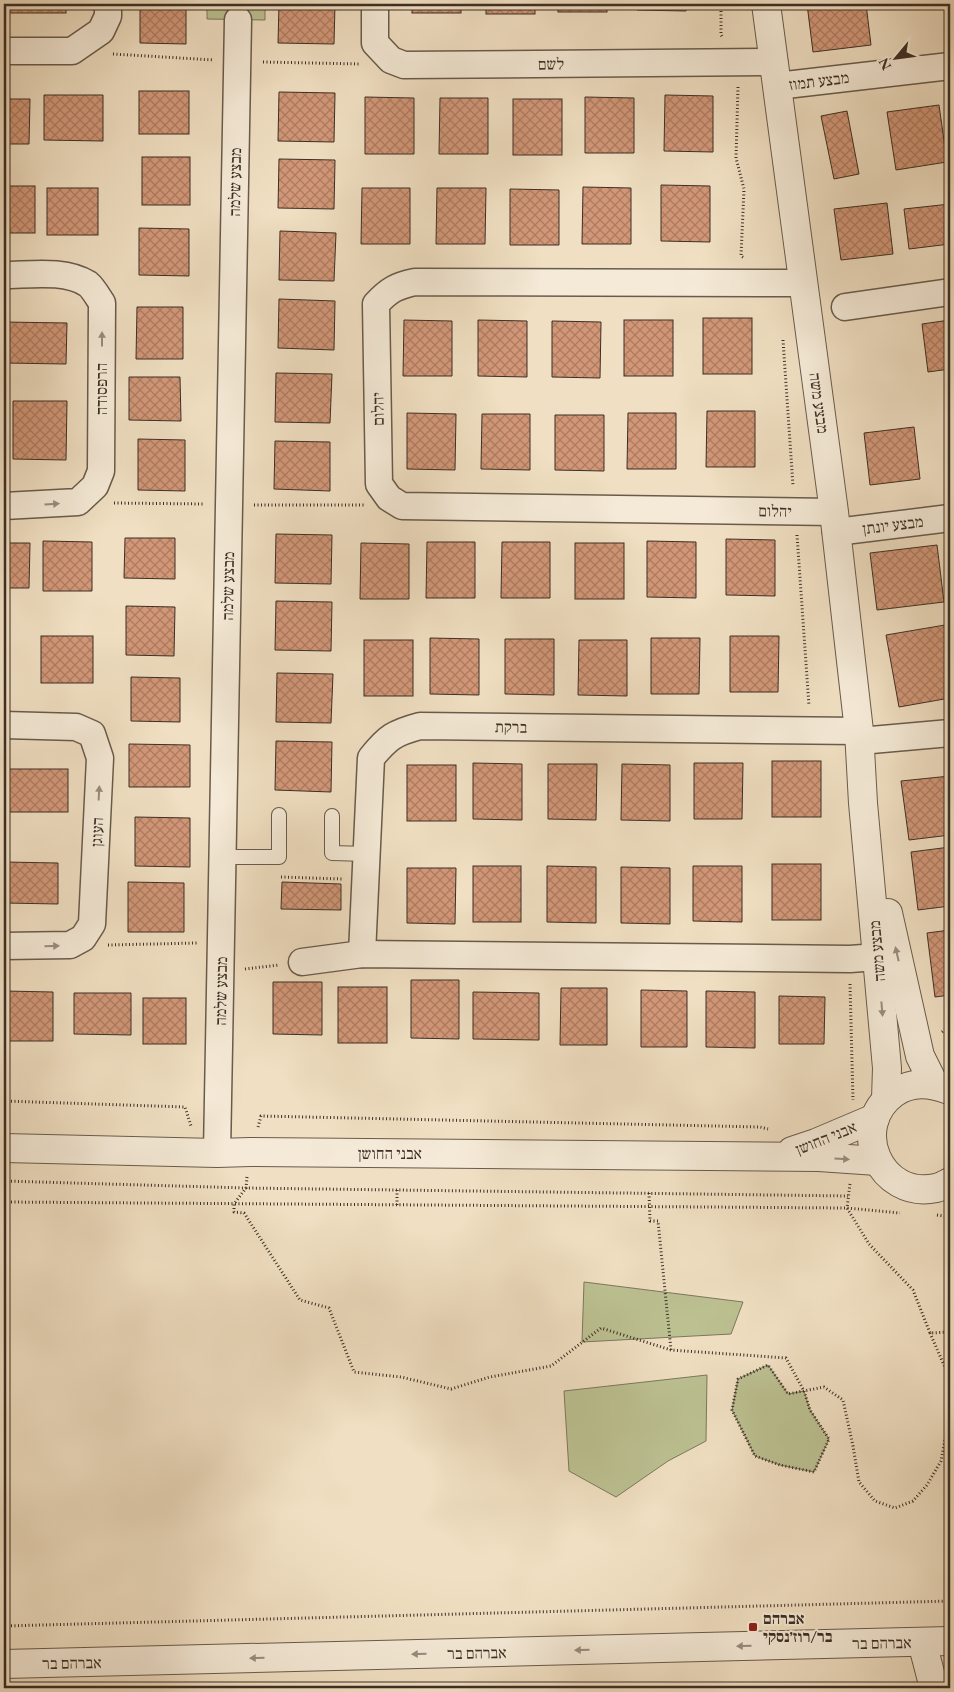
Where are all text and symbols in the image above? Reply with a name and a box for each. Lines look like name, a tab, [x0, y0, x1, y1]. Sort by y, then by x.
north arrow	[872, 32, 922, 82]
street label: לשם	[538, 53, 564, 75]
text: N	[874, 54, 895, 74]
street label: מבצע תמוז	[788, 67, 850, 95]
street label: מבצע שלמה	[224, 147, 246, 217]
one-way arrow	[98, 330, 106, 346]
street label: הרפסודה	[91, 363, 112, 415]
street label: מבצע משה	[804, 371, 834, 435]
street label: יהלום	[367, 392, 389, 426]
one-way arrow	[45, 499, 61, 507]
street label: יהלום	[758, 500, 792, 522]
street label: מבצע יונתן	[861, 511, 925, 539]
street label: מבצע שלמה	[217, 551, 239, 621]
street label: ברקת	[495, 716, 528, 738]
one-way arrow	[95, 785, 103, 801]
street label: העוגן	[86, 817, 108, 847]
street label: מבצע משה	[864, 919, 890, 983]
one-way arrow	[45, 942, 61, 950]
one-way arrow	[893, 947, 901, 962]
street label: מבצע שלמה	[210, 956, 232, 1026]
one-way arrow	[878, 1001, 886, 1017]
street label: אבני החושן	[792, 1116, 860, 1160]
street label: אבני החושן	[358, 1143, 422, 1164]
one-way arrow	[835, 1155, 851, 1163]
place label: אברהם בר/רוז׳נסקי	[763, 1608, 833, 1647]
marker: אברהם בר/רוז׳נסקי	[747, 1621, 759, 1633]
street label: אברהם בר	[852, 1632, 912, 1654]
street label: אברהם בר	[447, 1642, 507, 1664]
one-way arrow	[736, 1643, 752, 1651]
one-way arrow	[573, 1647, 589, 1655]
one-way arrow	[411, 1650, 427, 1658]
street label: אברהם בר	[42, 1652, 102, 1674]
one-way arrow	[248, 1654, 264, 1662]

